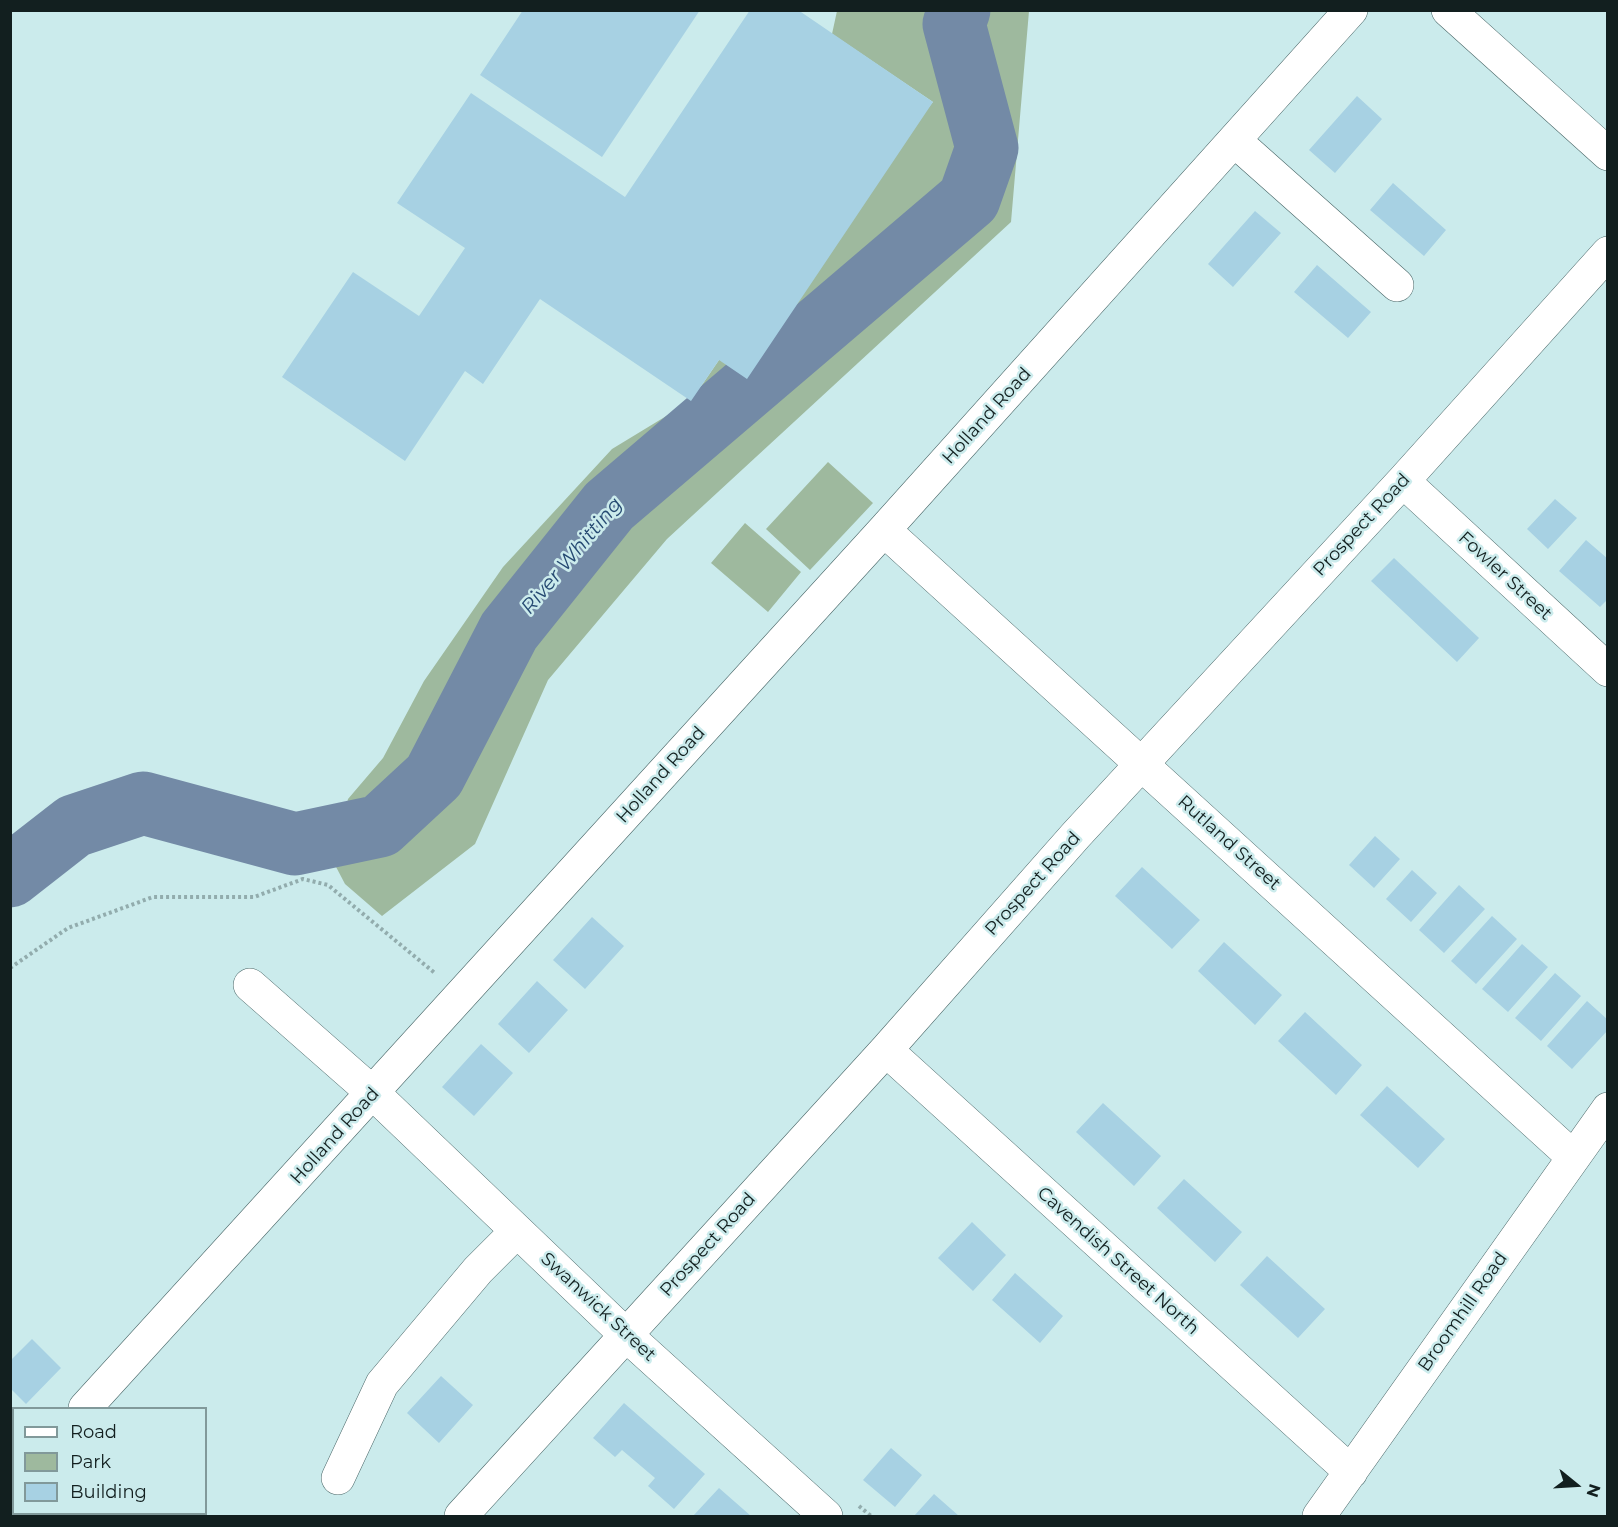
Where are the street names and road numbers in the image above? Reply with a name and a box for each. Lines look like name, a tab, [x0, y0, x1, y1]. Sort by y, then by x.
street label: Holland Road	[938, 363, 1036, 469]
street label: Prospect Road	[1309, 469, 1415, 581]
street label: Fowler Street	[1454, 527, 1556, 625]
street label: Holland Road	[612, 722, 710, 828]
street label: Rutland Street	[1173, 791, 1285, 895]
street label: Prospect Road	[981, 828, 1085, 940]
street label: Holland Road	[286, 1083, 384, 1189]
street label: Cavendish Street North	[1033, 1183, 1203, 1339]
street label: Prospect Road	[656, 1189, 760, 1301]
street label: Swanwick Street	[536, 1248, 660, 1366]
street label: Broomhill Road	[1414, 1248, 1512, 1376]

